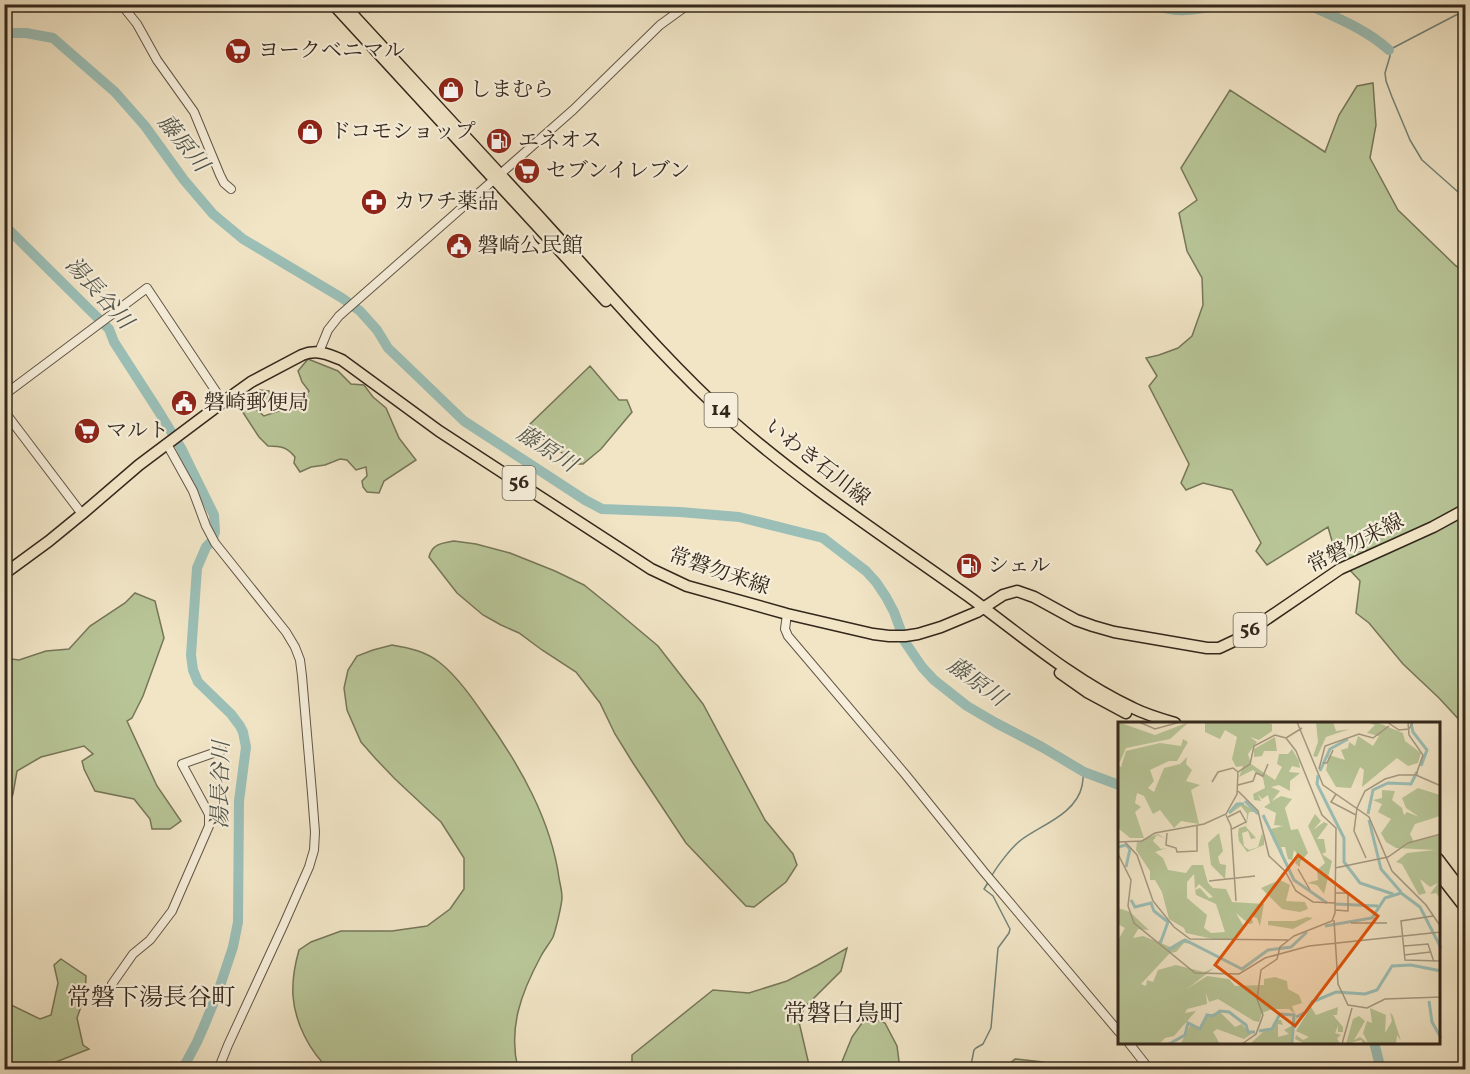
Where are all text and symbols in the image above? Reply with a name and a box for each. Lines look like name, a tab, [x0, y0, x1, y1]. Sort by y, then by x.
supermarket icon: ヨークベニマル	[223, 36, 253, 66]
place label: ヨークベニマル	[258, 37, 405, 66]
shop icon: しまむら	[436, 75, 466, 105]
place label: しまむら	[470, 76, 554, 105]
water label: 藤原川	[149, 109, 216, 181]
shop icon: ドコモショップ	[295, 117, 325, 147]
place label: ドコモショップ	[330, 118, 476, 147]
fuel station icon: エネオス	[484, 126, 514, 156]
place label: エネオス	[518, 127, 602, 156]
supermarket icon: セブンイレブン	[512, 156, 542, 186]
place label: セブンイレブン	[546, 157, 690, 186]
pharmacy icon: カワチ薬品	[359, 187, 389, 217]
place label: カワチ薬品	[394, 188, 499, 217]
public building icon: 磐崎公民館	[444, 231, 474, 261]
place label: 磐崎公民館	[478, 232, 583, 261]
water label: 湯長谷川	[57, 251, 140, 339]
public building icon: 磐崎郵便局	[169, 388, 199, 418]
place label: 磐崎郵便局	[204, 389, 309, 418]
road number: 14	[704, 393, 738, 427]
street label: いわき石川線	[758, 413, 876, 513]
supermarket icon: マルト	[72, 416, 102, 446]
place label: マルト	[106, 417, 169, 446]
water label: 藤原川	[510, 419, 584, 482]
road number: 56	[502, 466, 536, 500]
street label: 常磐勿来線	[1303, 507, 1409, 581]
street label: 常磐勿来線	[665, 541, 773, 603]
fuel station icon: シェル	[954, 551, 984, 581]
place label: シェル	[988, 552, 1051, 581]
road number: 56	[1234, 613, 1266, 647]
water label: 藤原川	[940, 651, 1013, 716]
inset map	[1118, 722, 1440, 1044]
water label: 湯長谷川	[206, 739, 238, 829]
district label: 常磐下湯長谷町	[67, 982, 235, 1016]
district label: 常磐白鳥町	[783, 998, 903, 1032]

